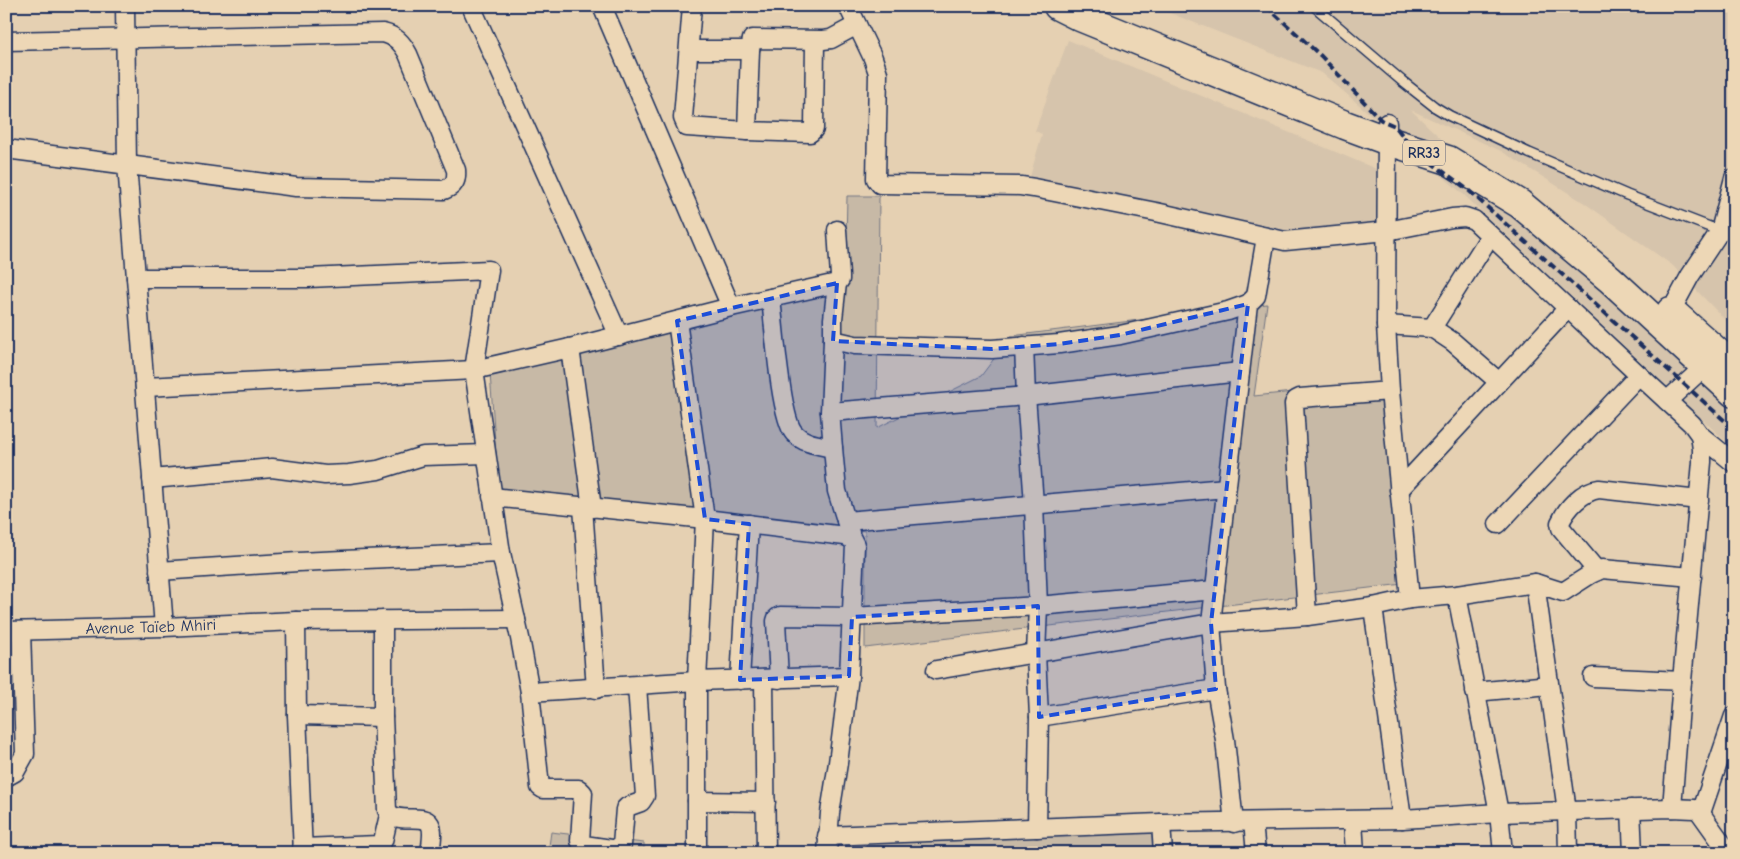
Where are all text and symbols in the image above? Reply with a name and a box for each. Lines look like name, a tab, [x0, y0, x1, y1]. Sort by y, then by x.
road number: RR33	[1403, 140, 1445, 166]
street label: Avenue Taïeb Mhiri	[85, 616, 217, 638]

